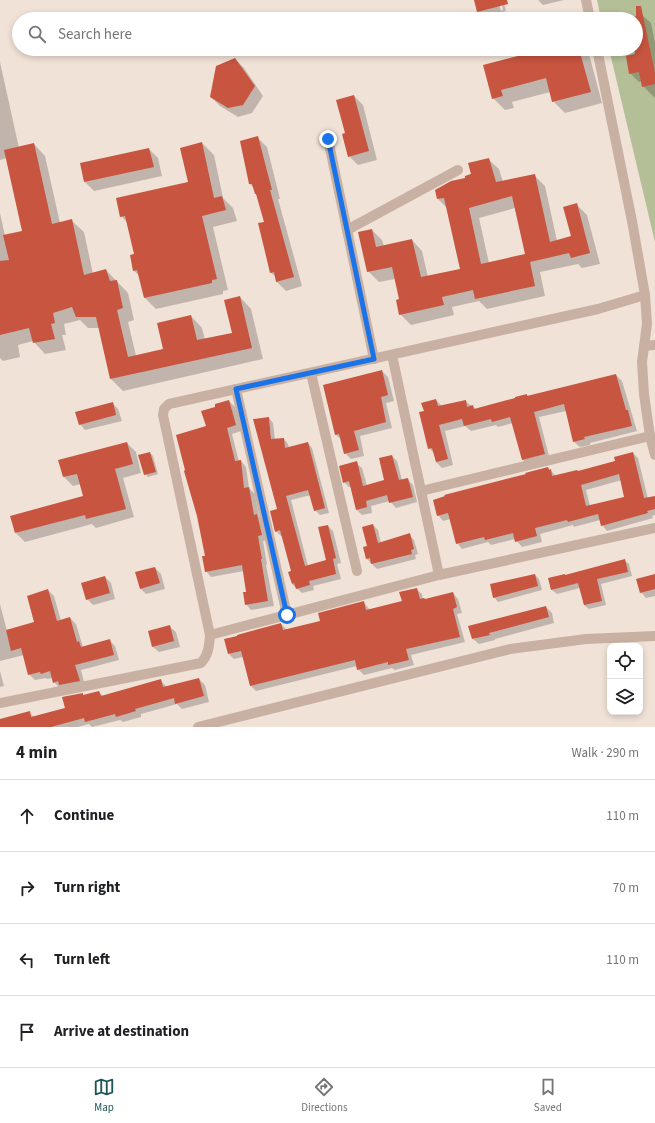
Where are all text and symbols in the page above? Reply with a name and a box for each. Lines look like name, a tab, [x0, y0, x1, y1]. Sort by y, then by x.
search box	[12, 12, 643, 56]
icon: search	[26, 23, 48, 45]
text: Search here	[58, 24, 132, 45]
route end	[319, 130, 337, 148]
route start	[278, 606, 296, 624]
map controls	[607, 643, 643, 715]
button: locate	[607, 643, 643, 679]
button: layers	[607, 679, 643, 715]
text: 4 min	[16, 741, 57, 765]
text: Walk · 290 m	[571, 744, 639, 762]
icon: ahead	[16, 805, 38, 827]
text: Continue	[54, 805, 114, 826]
text: 110 m	[606, 807, 639, 825]
icon: right	[16, 877, 38, 899]
text: Turn right	[54, 877, 120, 898]
text: 70 m	[613, 879, 639, 897]
icon: left	[16, 949, 38, 971]
text: Turn left	[54, 949, 110, 970]
text: 110 m	[606, 951, 639, 969]
icon: arrive	[16, 1021, 38, 1043]
text: Arrive at destination	[54, 1021, 189, 1042]
tab: Map	[93, 1076, 115, 1115]
tab: Directions	[301, 1076, 348, 1115]
tab: Saved	[534, 1076, 562, 1115]

